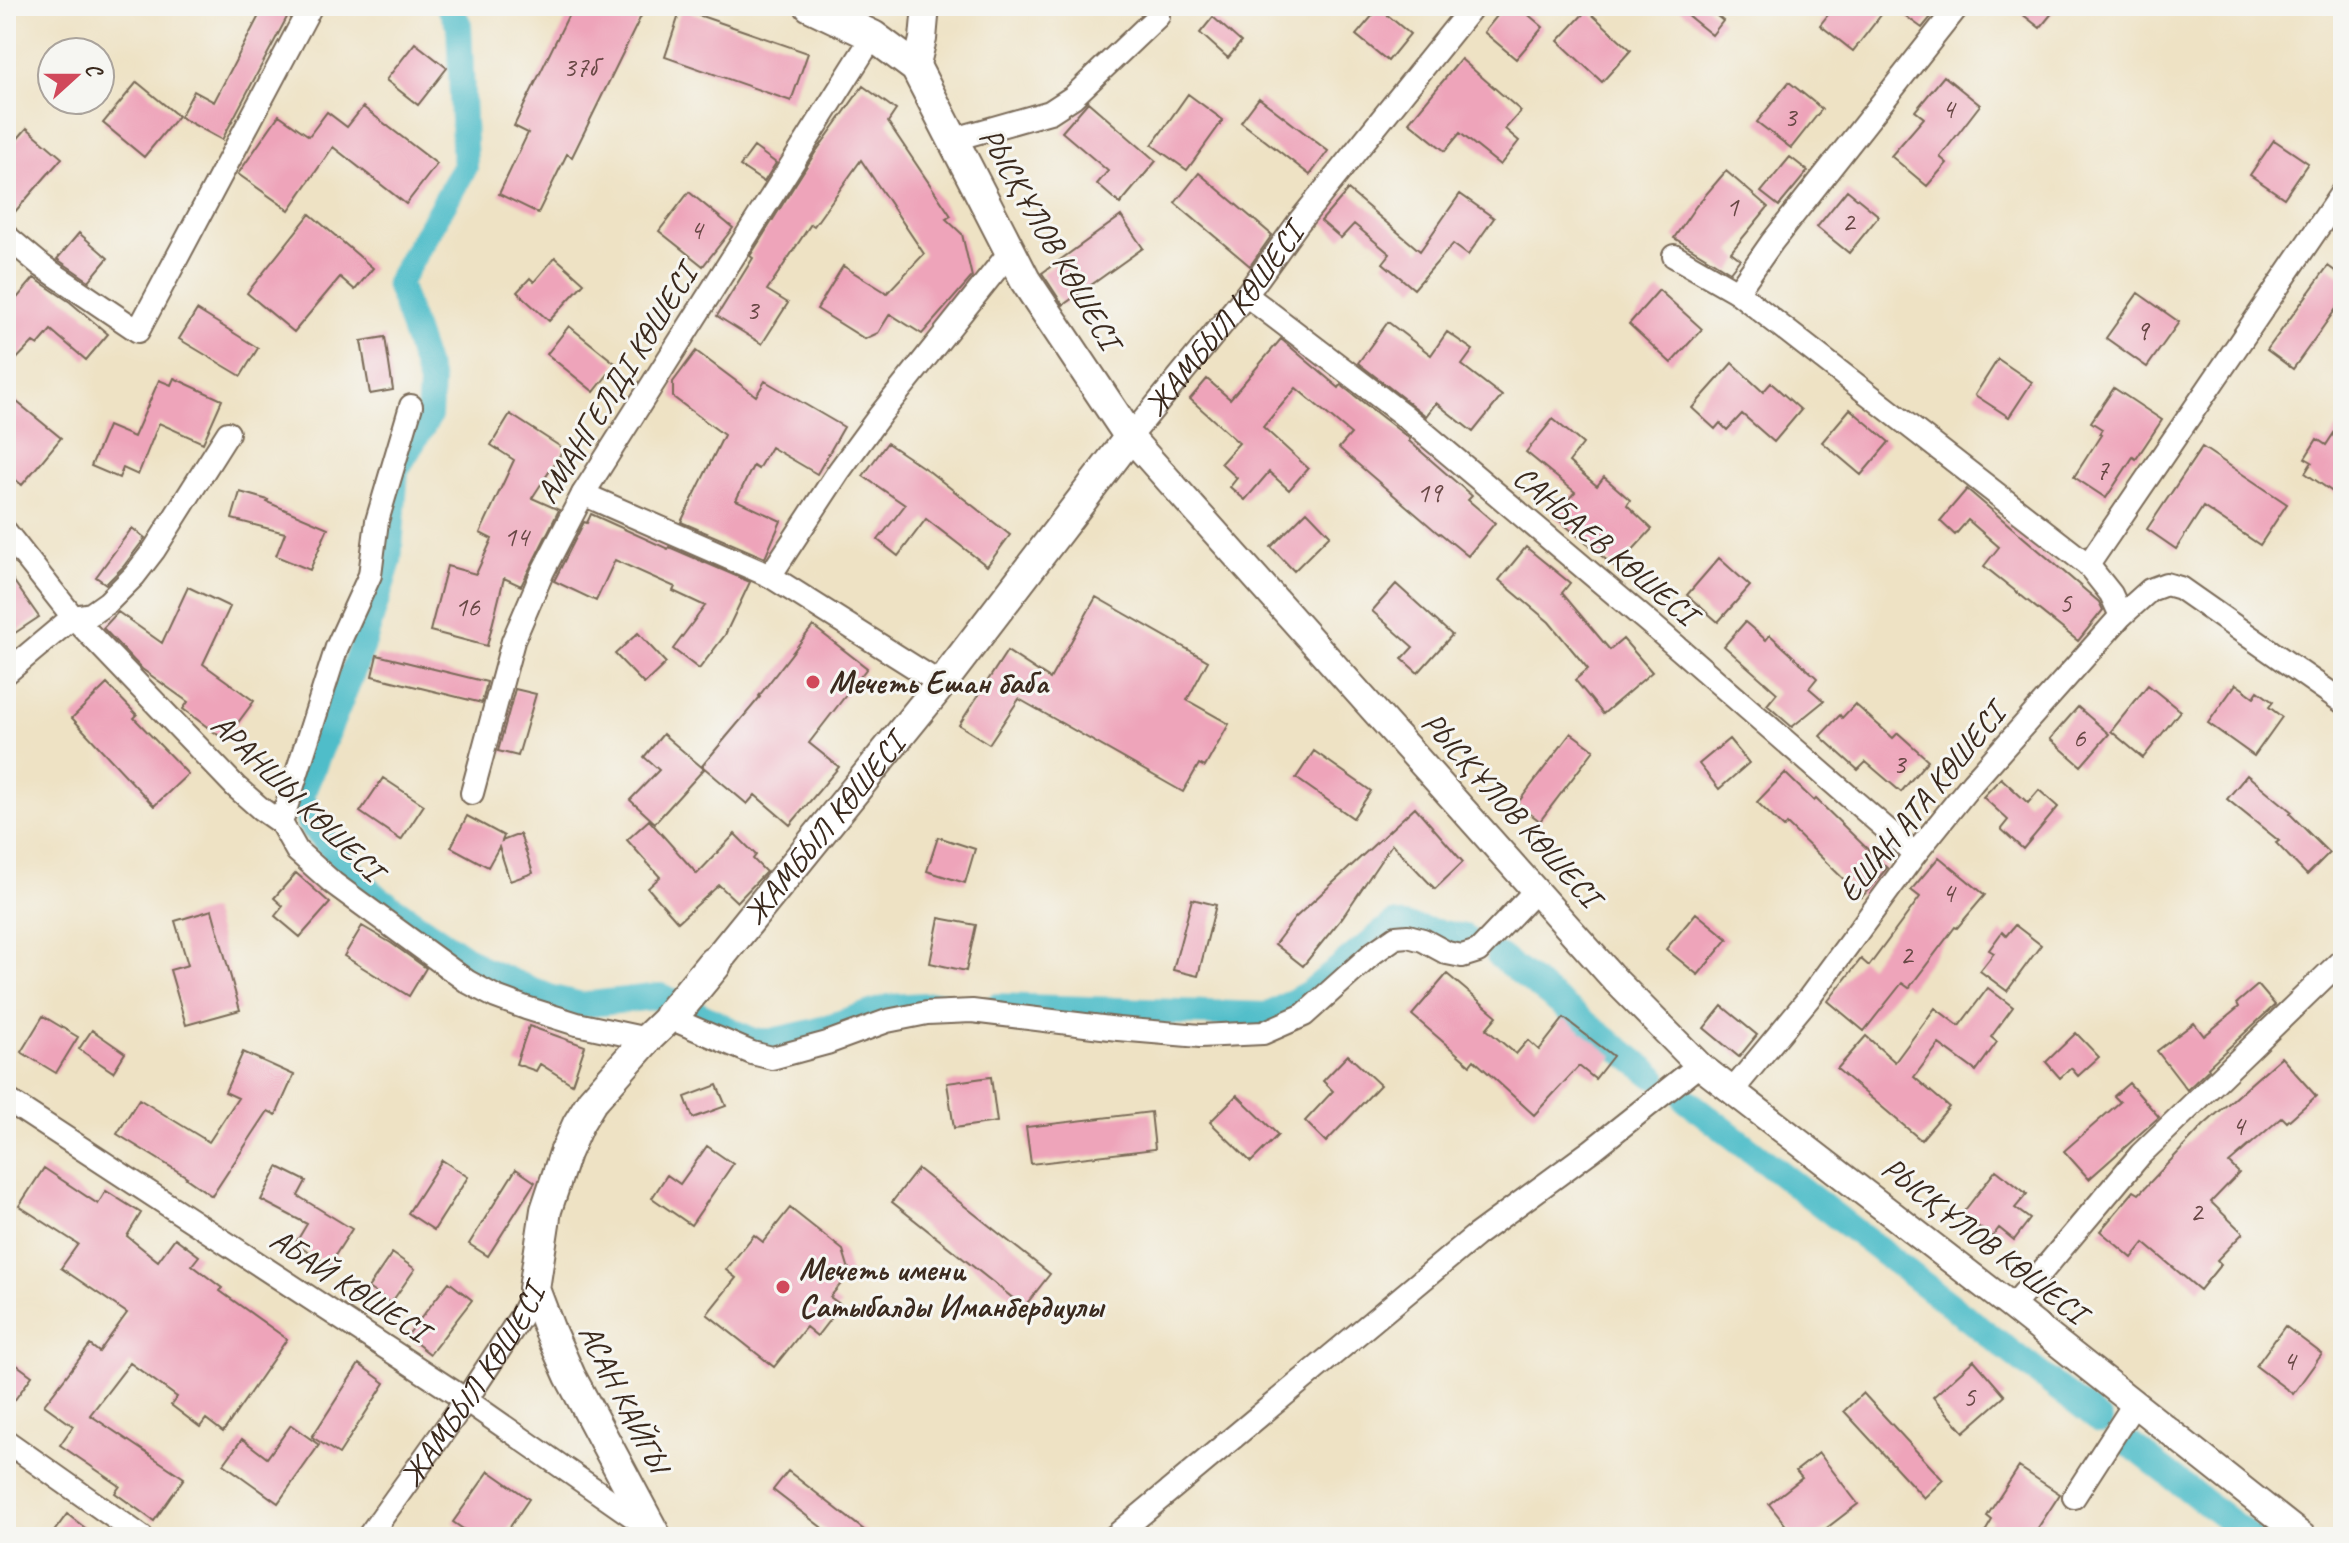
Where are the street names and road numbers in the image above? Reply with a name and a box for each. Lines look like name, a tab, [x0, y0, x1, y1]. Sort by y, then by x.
street label: РЫСҚҰЛОВ КӨШЕСІ	[970, 120, 1133, 362]
street label: ЖАМБЫЛ КӨШЕСІ	[1135, 209, 1316, 424]
street label: АМАНГЕЛДІ КӨШЕСІ	[526, 251, 710, 511]
street label: САНБАЕВ КӨШЕСІ	[1505, 456, 1711, 638]
street label: ЕШАН АТА КӨШЕСІ	[1829, 690, 2018, 910]
street label: РЫСҚҰЛОВ КӨШЕСІ	[1413, 703, 1614, 920]
street label: АРАНШЫ КӨШЕСІ	[202, 705, 397, 894]
street label: ЖАМБЫЛ КӨШЕСІ	[734, 719, 918, 933]
street label: РЫСҚҰЛОВ КӨШЕСІ	[1874, 1147, 2100, 1337]
street label: АБАЙ КӨШЕСІ	[262, 1219, 442, 1355]
street label: ЖАМБЫЛ КӨШЕСІ	[390, 1272, 557, 1494]
street label: АСАН КАЙГЫ	[569, 1317, 681, 1484]

